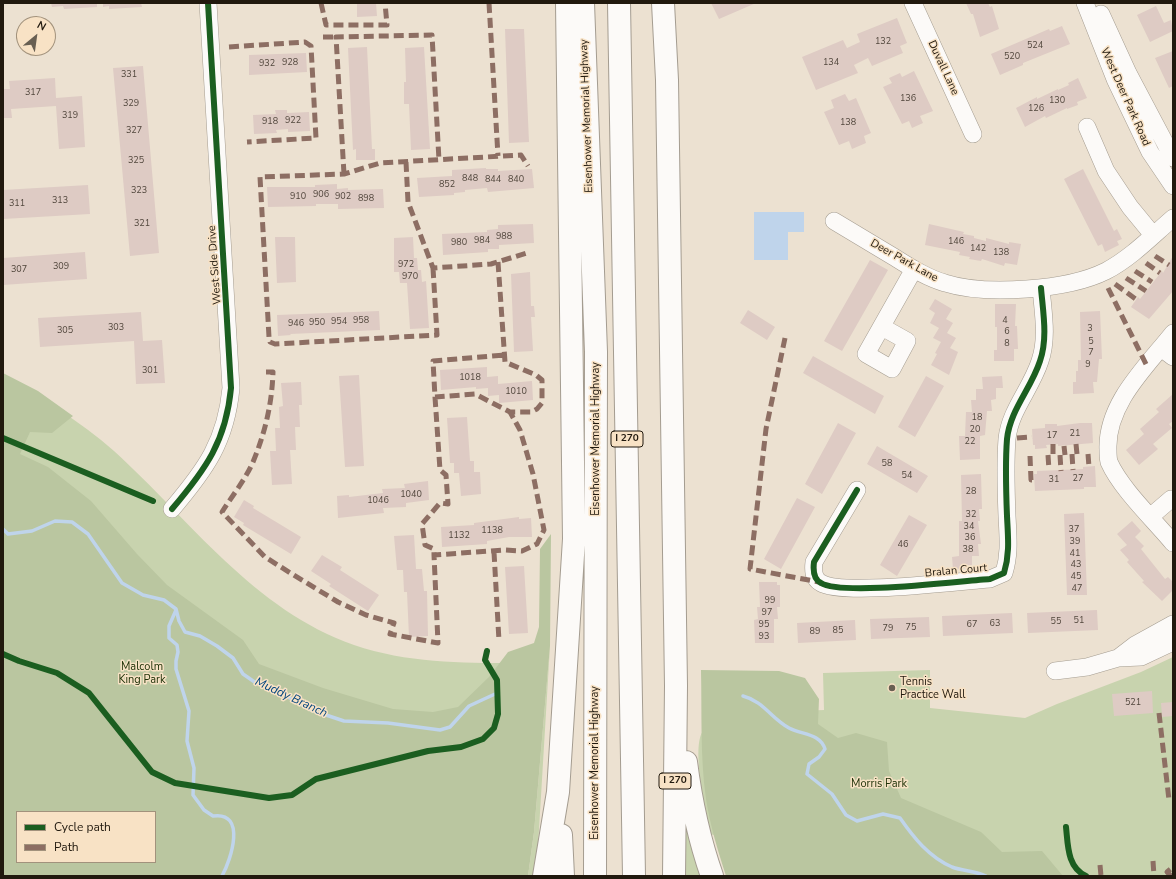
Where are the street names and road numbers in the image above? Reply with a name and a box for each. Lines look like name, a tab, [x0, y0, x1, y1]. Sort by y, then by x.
street label: Duvall Lane	[925, 38, 961, 98]
street label: Eisenhower Memorial Highway	[578, 39, 596, 193]
street label: West Deer Park Road	[1097, 46, 1153, 148]
street label: West Side Drive	[206, 225, 224, 305]
street label: Deer Park Lane	[868, 237, 940, 285]
street label: Eisenhower Memorial Highway	[589, 362, 603, 516]
road number: I 270	[611, 431, 643, 447]
street label: Bralan Court	[924, 562, 988, 580]
street label: Eisenhower Memorial Highway	[588, 686, 602, 840]
road number: I 270	[659, 773, 691, 789]

